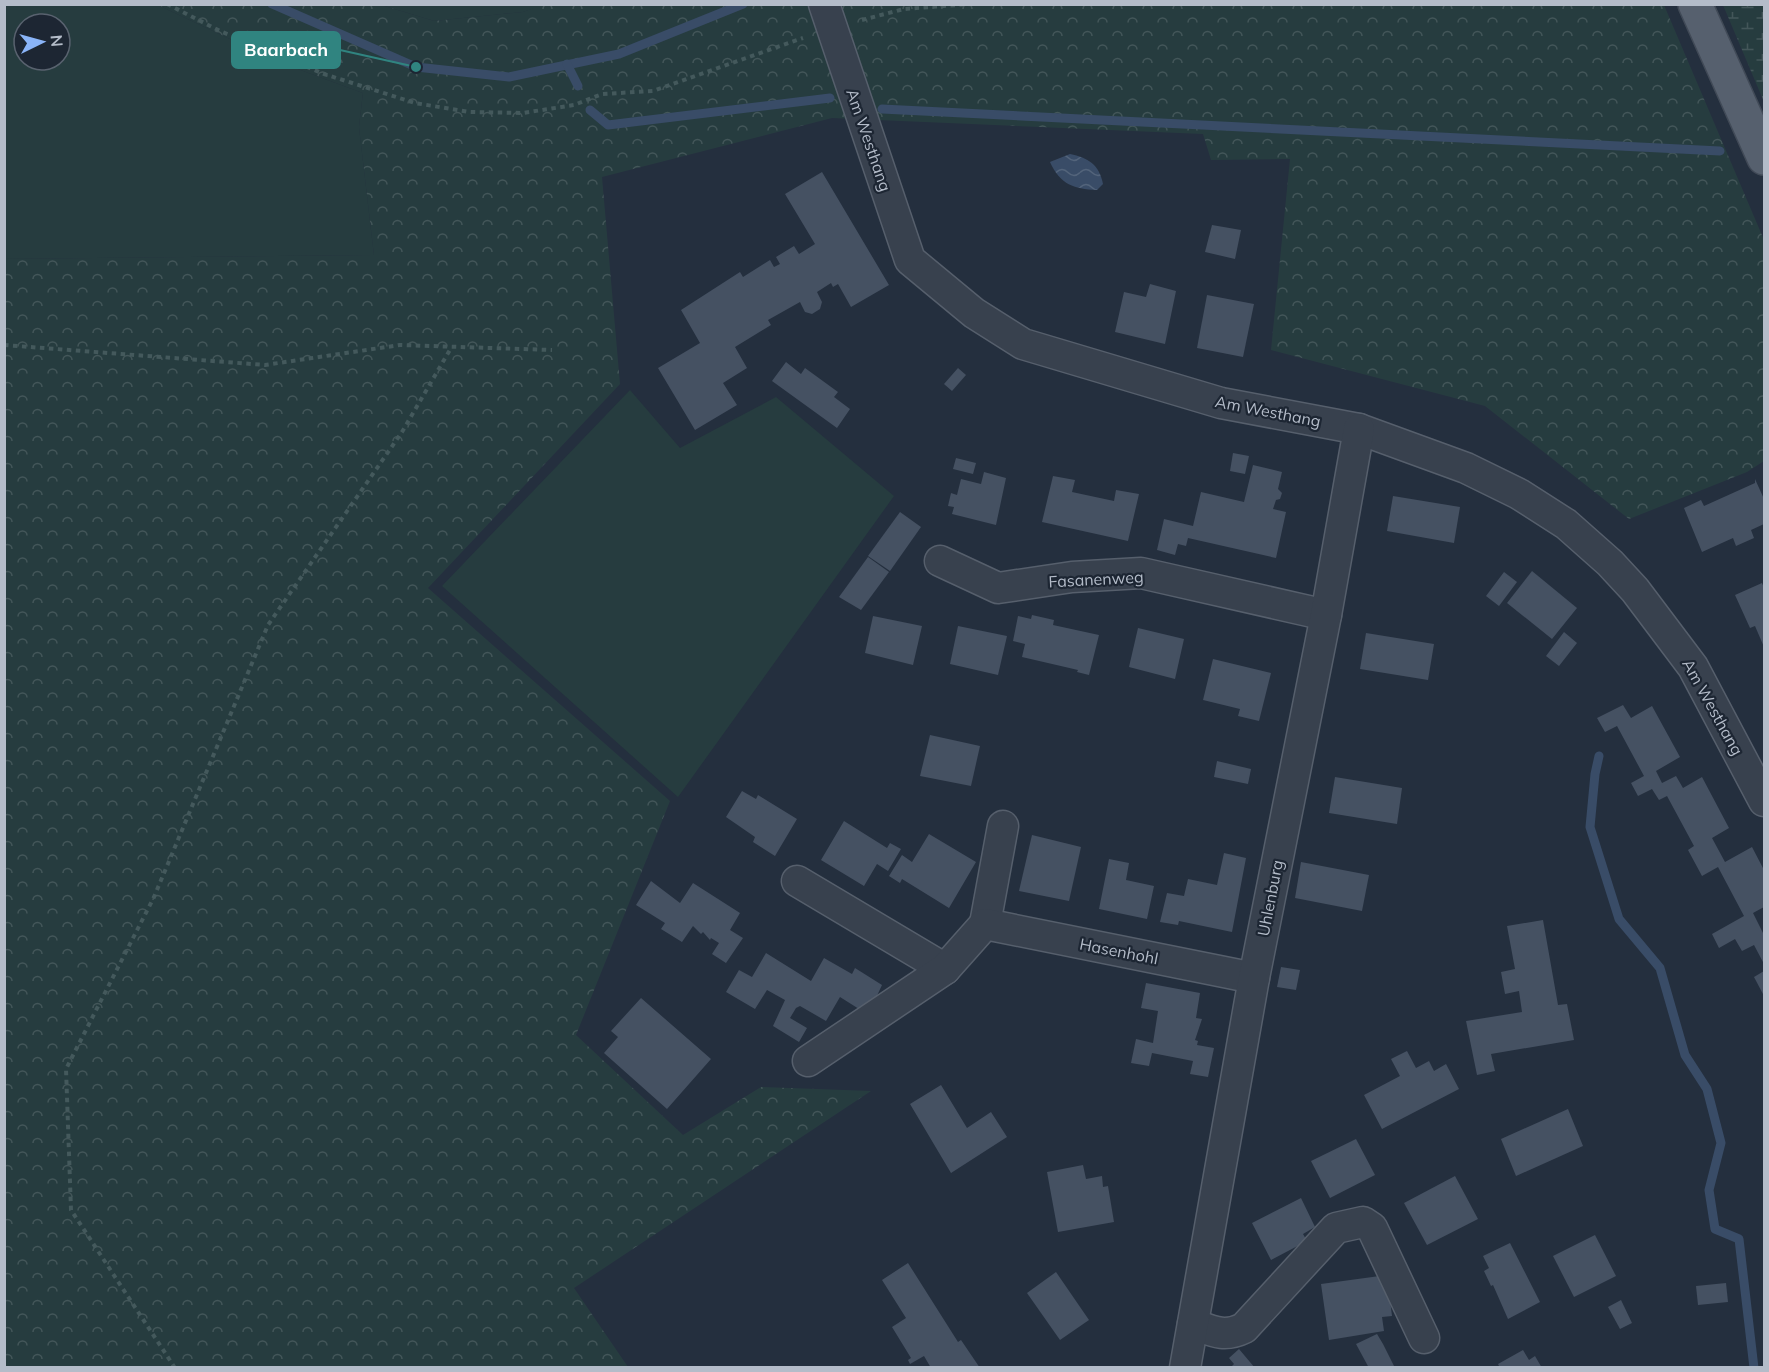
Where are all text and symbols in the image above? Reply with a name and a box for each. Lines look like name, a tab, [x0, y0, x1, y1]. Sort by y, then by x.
north arrow	[12, 12, 72, 72]
callout: Baarbach	[232, 32, 340, 68]
text: N	[46, 34, 67, 48]
text: Baarbach	[244, 38, 328, 61]
street label: Am Westhang	[842, 86, 896, 194]
street label: Am Westhang	[1214, 391, 1322, 431]
street label: Fasanenweg	[1048, 567, 1144, 591]
street label: Am Westhang	[1678, 655, 1748, 759]
street label: Uhlenburg	[1253, 858, 1287, 938]
street label: Hasenhohl	[1078, 934, 1160, 968]

